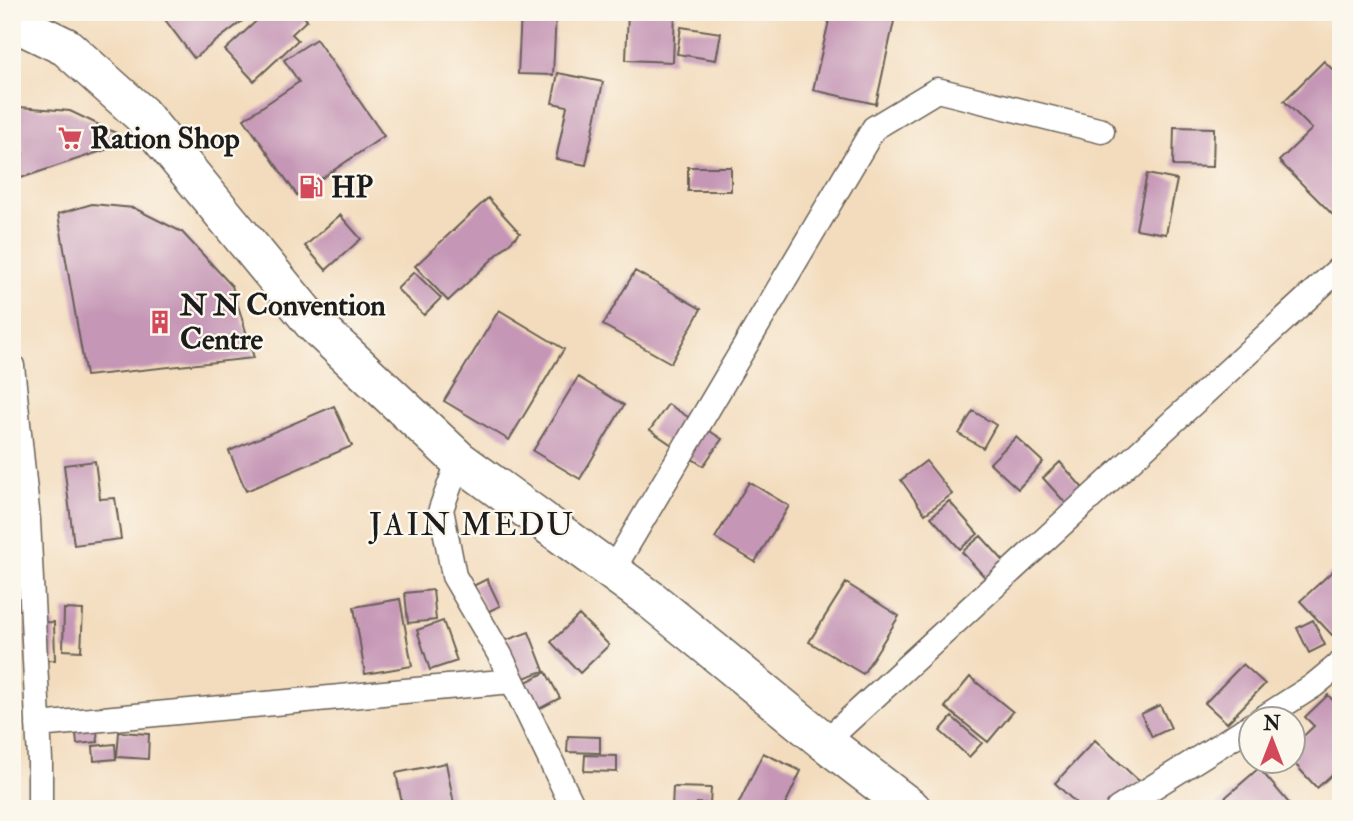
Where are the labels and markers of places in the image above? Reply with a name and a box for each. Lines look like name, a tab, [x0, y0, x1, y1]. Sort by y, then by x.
place label: Ration Shop	[90, 120, 240, 157]
supermarket icon: Ration Shop	[56, 124, 84, 152]
place label: HP	[331, 169, 374, 206]
fuel station icon: HP	[297, 173, 325, 201]
place label: N N Convention Centre	[179, 287, 386, 358]
building icon: N N Convention Centre	[146, 308, 174, 336]

